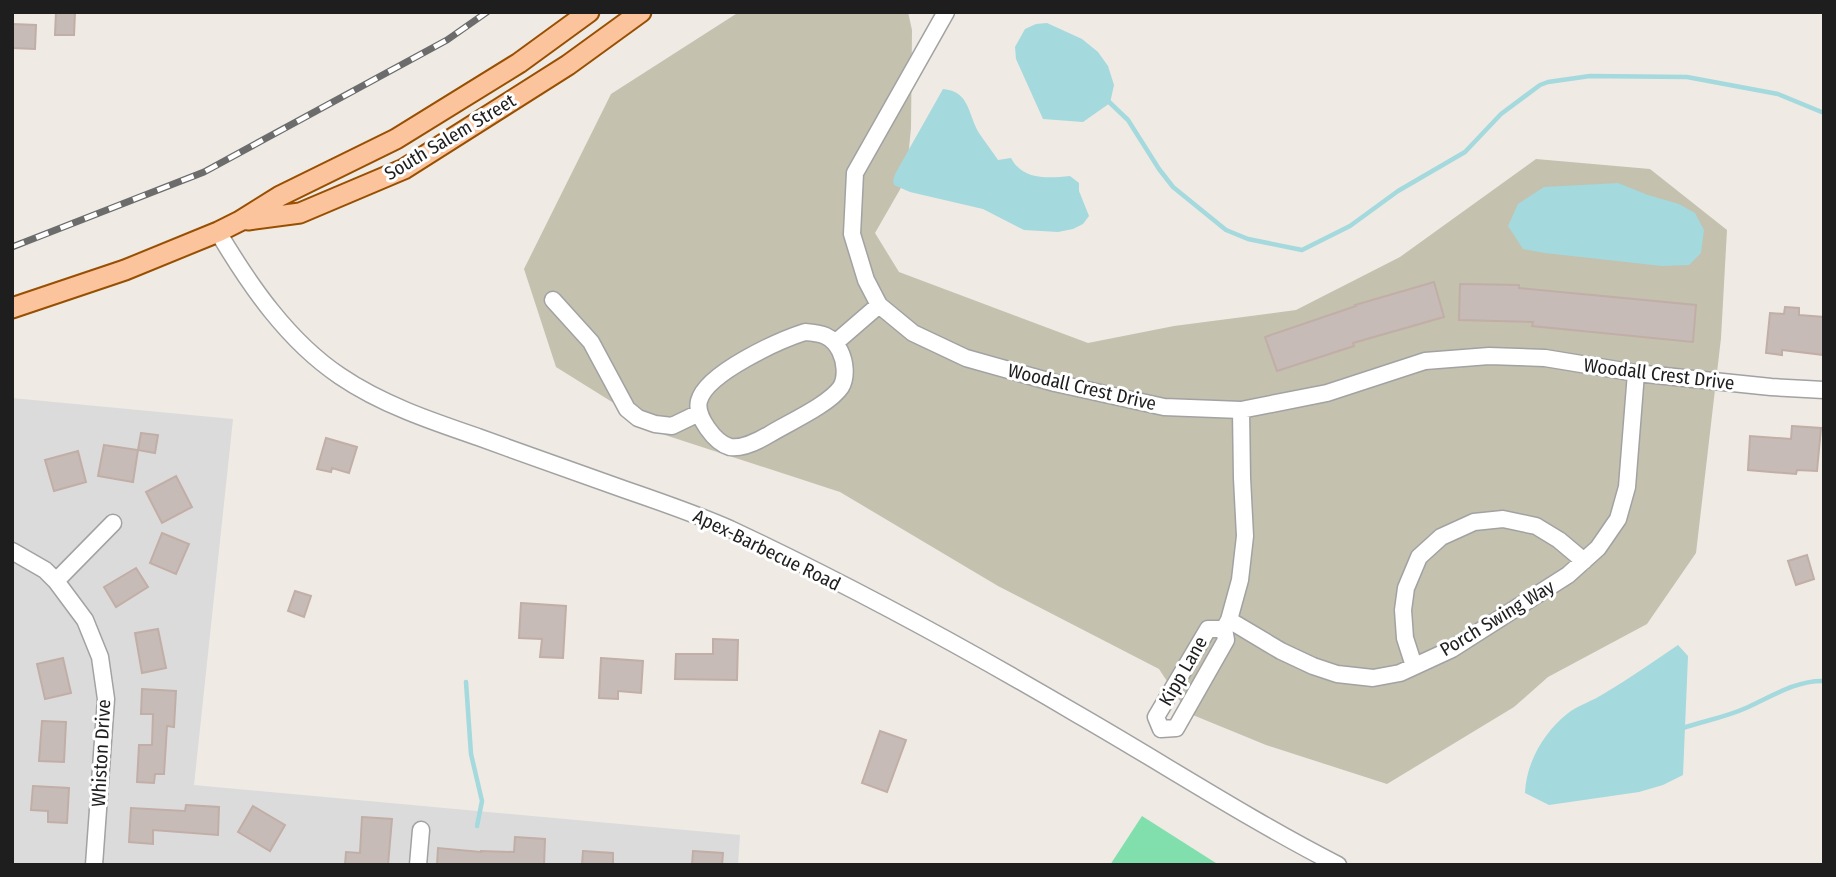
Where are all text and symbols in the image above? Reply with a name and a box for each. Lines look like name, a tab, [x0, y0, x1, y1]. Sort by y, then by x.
street label: South Salem Street	[380, 88, 520, 185]
street label: Woodall Crest Drive	[1582, 353, 1736, 395]
street label: Woodall Crest Drive	[1006, 359, 1158, 415]
street label: Apex-Barbecue Road	[690, 504, 844, 596]
street label: Porch Swing Way	[1436, 575, 1559, 661]
street label: Kipp Lane	[1154, 632, 1212, 710]
street label: Whiston Drive	[87, 699, 115, 807]

